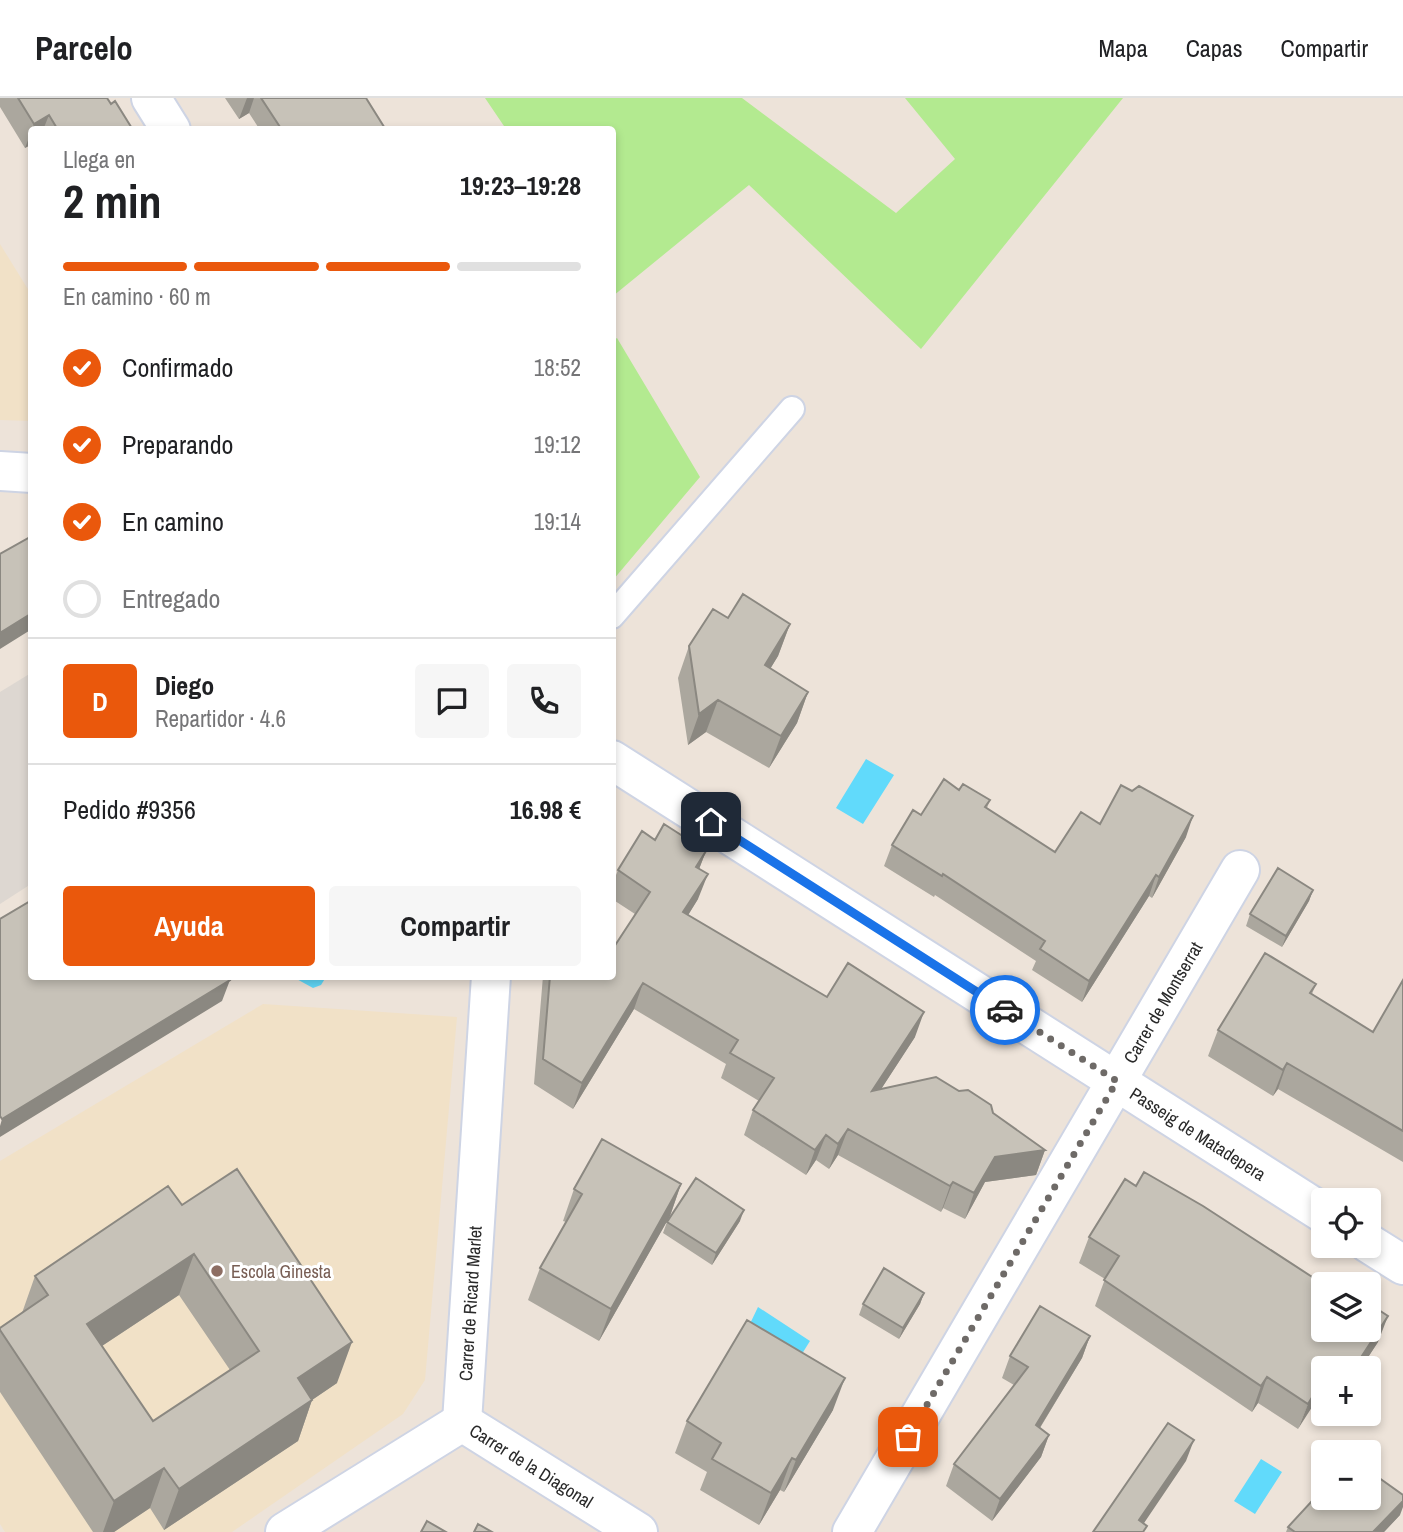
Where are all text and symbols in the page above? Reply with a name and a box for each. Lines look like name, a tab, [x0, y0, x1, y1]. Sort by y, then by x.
text: Parcelo	[35, 26, 133, 70]
text: Mapa	[1098, 32, 1148, 64]
text: Capas	[1186, 32, 1243, 64]
text: Compartir	[1281, 32, 1368, 64]
text: Llega en	[63, 144, 135, 175]
text: 19:23–19:28	[460, 168, 581, 203]
text: 2 min	[63, 170, 162, 232]
text: En camino · 60 m	[63, 281, 211, 312]
icon: check	[63, 349, 101, 387]
text: Confirmado	[122, 350, 233, 385]
text: 18:52	[534, 352, 581, 383]
icon: check	[63, 426, 101, 464]
text: Preparando	[122, 427, 233, 462]
text: 19:12	[534, 429, 581, 460]
icon: check	[63, 503, 101, 541]
text: En camino	[122, 504, 224, 539]
text: 19:14	[534, 506, 581, 537]
text: Entregado	[122, 581, 220, 616]
button: chat	[415, 664, 489, 738]
button: phone	[507, 664, 581, 738]
text: Diego	[155, 668, 214, 703]
text: D	[92, 684, 108, 719]
text: Repartidor · 4.6	[155, 703, 286, 734]
text: Pedido #9356	[63, 792, 196, 827]
text: 16.98 €	[510, 792, 581, 827]
pin	[681, 792, 741, 852]
icon: home	[692, 803, 730, 841]
button: Ayuda	[63, 886, 315, 966]
button: Compartir	[329, 886, 581, 966]
street label: Carrer de Montserrat	[1117, 937, 1208, 1068]
courier	[970, 975, 1040, 1045]
icon: car	[986, 991, 1024, 1029]
street label: Passeig de Matadepera	[1125, 1081, 1271, 1186]
map controls	[1311, 1188, 1381, 1510]
button: locate	[1311, 1188, 1381, 1258]
street label: Carrer de Ricard Marlet	[452, 1225, 487, 1381]
place label: Escola Ginesta	[231, 1259, 331, 1284]
marker: Escola Ginesta	[209, 1263, 225, 1279]
button: layers	[1311, 1272, 1381, 1342]
button: +	[1311, 1356, 1381, 1426]
pin	[878, 1407, 938, 1467]
street label: Carrer de la Diagonal	[465, 1417, 598, 1513]
icon: bag	[889, 1418, 927, 1456]
button: −	[1311, 1440, 1381, 1510]

